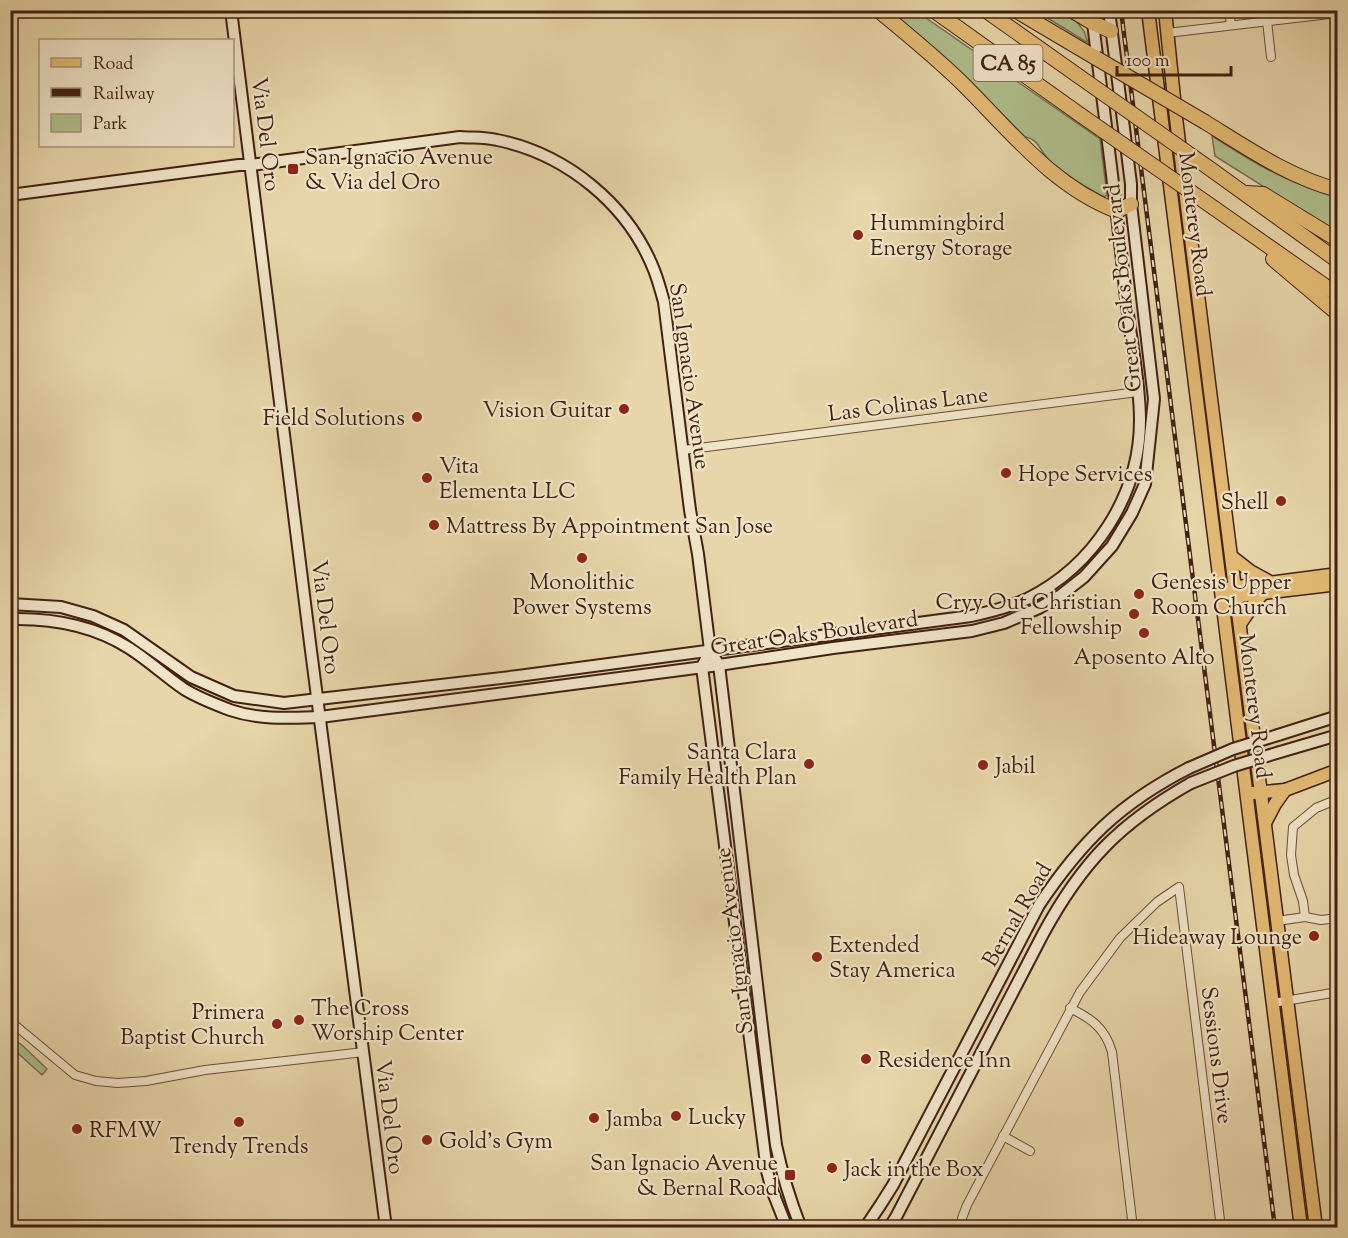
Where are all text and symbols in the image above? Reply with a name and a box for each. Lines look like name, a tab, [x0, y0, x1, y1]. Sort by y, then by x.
legend	[39, 39, 234, 147]
scale bar	[1117, 39, 1231, 77]
road number: CA 85	[974, 45, 1042, 81]
text: 100 m	[1126, 49, 1170, 75]
text: Road	[93, 52, 133, 78]
street label: Via Del Oro	[241, 75, 287, 193]
text: Railway	[93, 82, 155, 108]
text: Park	[93, 112, 128, 138]
place label: San Ignacio Avenue & Via del Oro	[305, 143, 493, 200]
street label: Monterey Road	[1168, 150, 1218, 299]
marker: San Ignacio Avenue & Via del Oro	[286, 162, 300, 176]
street label: Great Oaks Boulevard	[1098, 182, 1152, 393]
place label: Hummingbird Energy Storage	[870, 209, 1013, 266]
marker: Hummingbird Energy Storage	[851, 228, 865, 242]
street label: San Ignacio Avenue	[659, 281, 717, 472]
street label: Las Colinas Lane	[826, 380, 990, 432]
place label: Vision Guitar	[482, 396, 612, 428]
marker: Vision Guitar	[617, 402, 631, 416]
place label: Field Solutions	[263, 404, 405, 436]
marker: Field Solutions	[410, 410, 424, 424]
place label: Vita Elementa LLC	[439, 452, 576, 509]
place label: Hope Services	[1018, 460, 1152, 492]
marker: Hope Services	[999, 466, 1013, 480]
marker: Vita Elementa LLC	[420, 471, 434, 485]
place label: Shell	[1221, 488, 1269, 520]
marker: Shell	[1274, 494, 1288, 508]
place label: Mattress By Appointment San Jose	[446, 512, 773, 544]
marker: Mattress By Appointment San Jose	[427, 518, 441, 532]
marker: Monolithic Power Systems	[575, 551, 589, 565]
street label: Via Del Oro	[301, 558, 347, 676]
place label: Monolithic Power Systems	[512, 568, 652, 625]
place label: Genesis Upper Room Church	[1151, 568, 1291, 625]
marker: Genesis Upper Room Church	[1132, 587, 1146, 601]
place label: Cryy Out Christian Fellowship	[936, 588, 1122, 645]
street label: Great Oaks Boulevard	[709, 605, 920, 665]
marker: Cryy Out Christian Fellowship	[1127, 607, 1141, 621]
marker: Aposento Alto	[1137, 626, 1151, 640]
street label: Monterey Road	[1228, 632, 1278, 781]
place label: Aposento Alto	[1073, 643, 1215, 675]
place label: Santa Clara Family Health Plan	[618, 738, 797, 795]
place label: Jabil	[994, 752, 1036, 784]
marker: Santa Clara Family Health Plan	[802, 757, 816, 771]
marker: Jabil	[976, 758, 990, 772]
street label: San Ignacio Avenue	[709, 845, 763, 1036]
street label: Bernal Road	[976, 857, 1061, 974]
place label: Hideaway Lounge	[1133, 923, 1302, 955]
marker: Hideaway Lounge	[1307, 929, 1321, 943]
place label: Extended Stay America	[829, 931, 956, 988]
marker: Extended Stay America	[810, 950, 824, 964]
street label: Sessions Drive	[1191, 985, 1239, 1126]
place label: The Cross Worship Center	[311, 994, 464, 1051]
place label: Primera Baptist Church	[120, 998, 265, 1055]
marker: The Cross Worship Center	[292, 1013, 306, 1027]
marker: Primera Baptist Church	[270, 1017, 284, 1031]
place label: Residence Inn	[878, 1046, 1012, 1078]
marker: Residence Inn	[859, 1052, 873, 1066]
street label: Via Del Oro	[365, 1058, 411, 1176]
place label: Lucky	[688, 1103, 746, 1135]
place label: Jamba	[605, 1105, 663, 1137]
marker: Lucky	[669, 1109, 683, 1123]
marker: Jamba	[587, 1111, 601, 1125]
marker: Trendy Trends	[232, 1115, 246, 1129]
place label: RFMW	[89, 1116, 162, 1148]
marker: RFMW	[70, 1122, 84, 1136]
place label: Gold's Gym	[439, 1127, 553, 1159]
place label: Trendy Trends	[170, 1132, 308, 1164]
marker: Gold's Gym	[420, 1133, 434, 1147]
place label: San Ignacio Avenue & Bernal Road	[590, 1149, 778, 1206]
place label: Jack in the Box	[843, 1155, 984, 1187]
marker: Jack in the Box	[825, 1161, 839, 1175]
marker: San Ignacio Avenue & Bernal Road	[783, 1168, 797, 1182]

